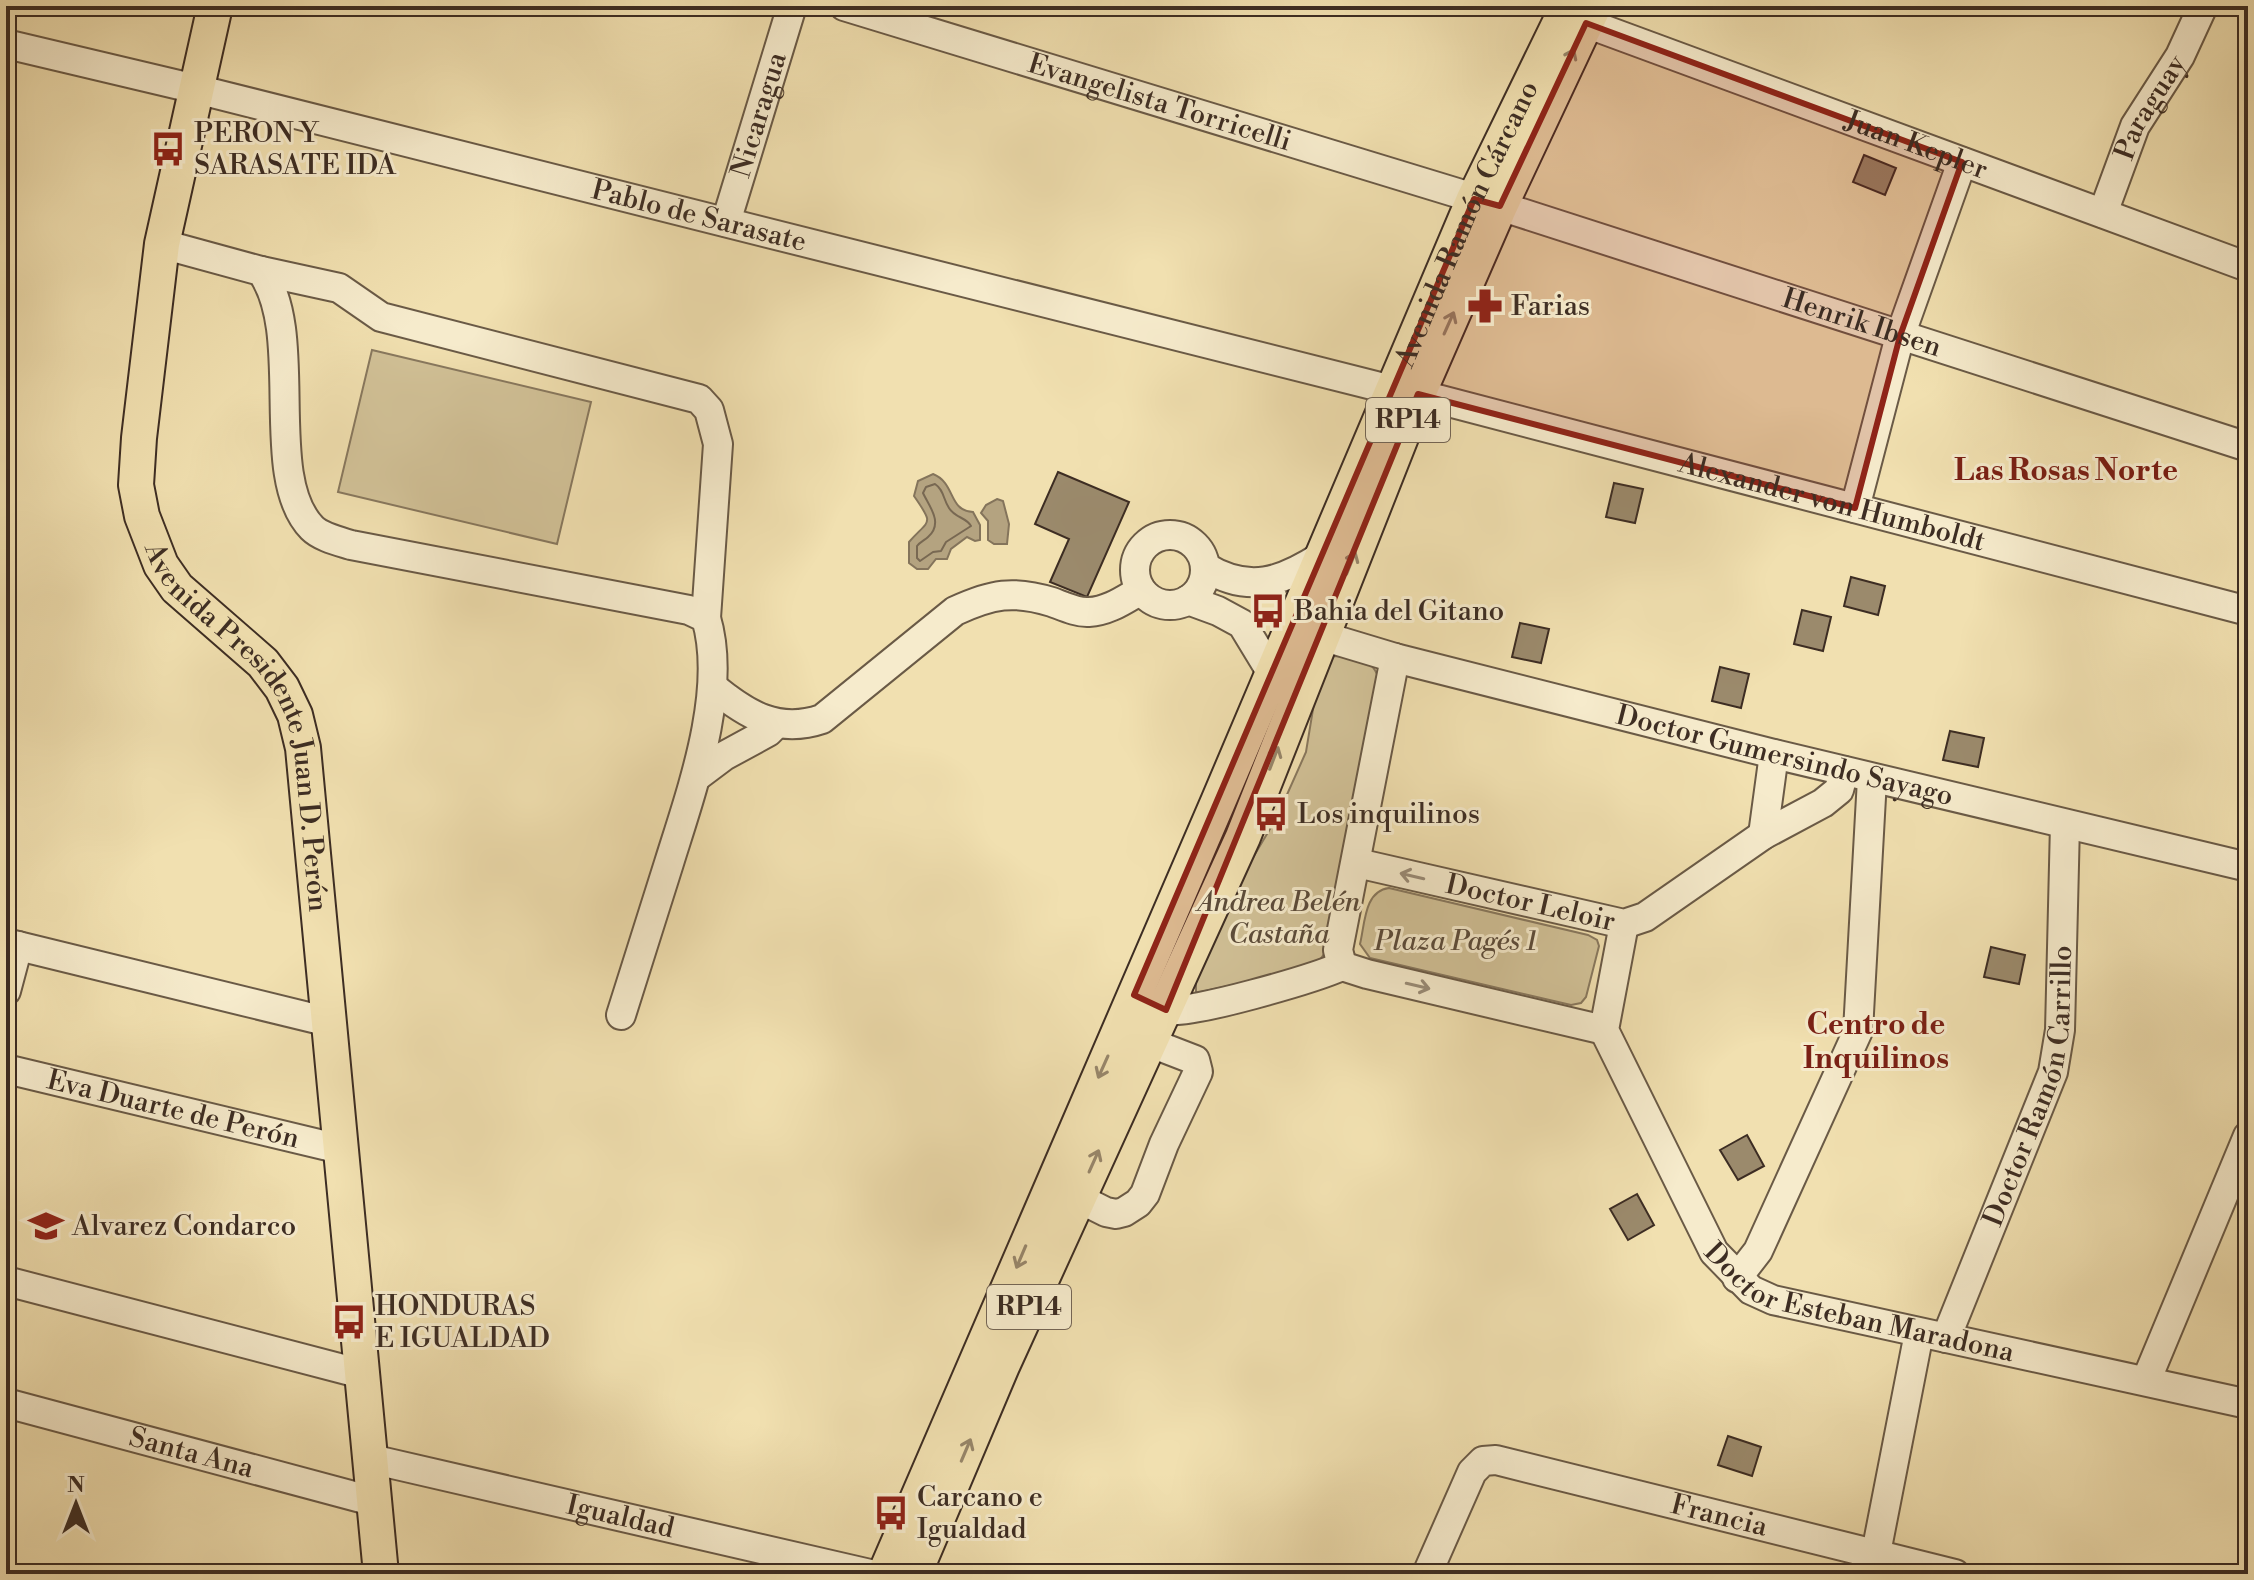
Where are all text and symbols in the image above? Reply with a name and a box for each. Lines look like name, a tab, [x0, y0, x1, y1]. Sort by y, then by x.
street label: Evangelista Torricelli	[1024, 46, 1296, 159]
street label: Nicaragua	[723, 47, 795, 182]
one-way arrow	[1562, 48, 1577, 72]
street label: Paraguay	[2107, 48, 2194, 165]
street label: Avenida Ramón Cárcano	[1387, 75, 1546, 373]
street label: Juan Kepler	[1839, 102, 1993, 187]
place label: PERON Y SARASATE IDA	[194, 116, 397, 183]
bus stop icon: PERON Y SARASATE IDA	[149, 130, 187, 168]
street label: Pablo de Sarasate	[588, 172, 810, 259]
street label: Henrik Ibsen	[1778, 281, 1946, 365]
pharmacy icon: Farias	[1466, 287, 1504, 325]
place label: Farias	[1511, 289, 1590, 324]
one-way arrow	[1443, 311, 1458, 336]
road number: RP14	[1366, 398, 1450, 442]
street label: Alexander von Humboldt	[1674, 445, 1989, 559]
district label: Las Rosas Norte	[1954, 452, 2178, 490]
street label: Avenida Presidente Juan D. Perón	[136, 537, 336, 914]
one-way arrow	[1344, 551, 1359, 576]
bus stop icon: Bahia del Gitano	[1249, 592, 1287, 630]
place label: Bahia del Gitano	[1293, 594, 1504, 629]
street label: Doctor Gumersindo Sayago	[1613, 697, 1957, 814]
one-way arrow	[1268, 746, 1282, 771]
bus stop icon: Los inquilinos	[1252, 795, 1290, 833]
place label: Los inquilinos	[1297, 797, 1480, 832]
street label: Doctor Leloir	[1442, 866, 1619, 939]
one-way arrow	[1400, 867, 1425, 882]
park label: Andrea Belén Castaña	[1194, 885, 1361, 952]
park label: Plaza Pagés 1	[1373, 924, 1537, 959]
street label: Doctor Ramón Carrillo	[1975, 945, 2080, 1231]
one-way arrow	[1404, 979, 1430, 994]
district label: Centro de Inquilinos	[1803, 1006, 1949, 1078]
one-way arrow	[1094, 1054, 1109, 1078]
street label: Eva Duarte de Perón	[44, 1062, 303, 1156]
one-way arrow	[1087, 1150, 1102, 1174]
school or university icon: Alvarez Condarco	[27, 1207, 65, 1245]
place label: Alvarez Condarco	[71, 1209, 296, 1244]
street label: Doctor Esteban Maradona	[1697, 1235, 2018, 1370]
one-way arrow	[1012, 1244, 1027, 1269]
road number: RP14	[987, 1285, 1071, 1329]
place label: HONDURAS E IGUALDAD	[375, 1289, 550, 1356]
bus stop icon: HONDURAS E IGUALDAD	[330, 1303, 368, 1341]
street label: Santa Ana	[125, 1419, 258, 1486]
one-way arrow	[959, 1438, 974, 1463]
north arrow	[36, 1464, 116, 1544]
text: N	[67, 1472, 85, 1499]
place label: Carcano e Igualdad	[917, 1480, 1043, 1547]
street label: Igualdad	[563, 1487, 678, 1546]
street label: Francia	[1667, 1487, 1772, 1544]
bus stop icon: Carcano e Igualdad	[872, 1494, 910, 1532]

